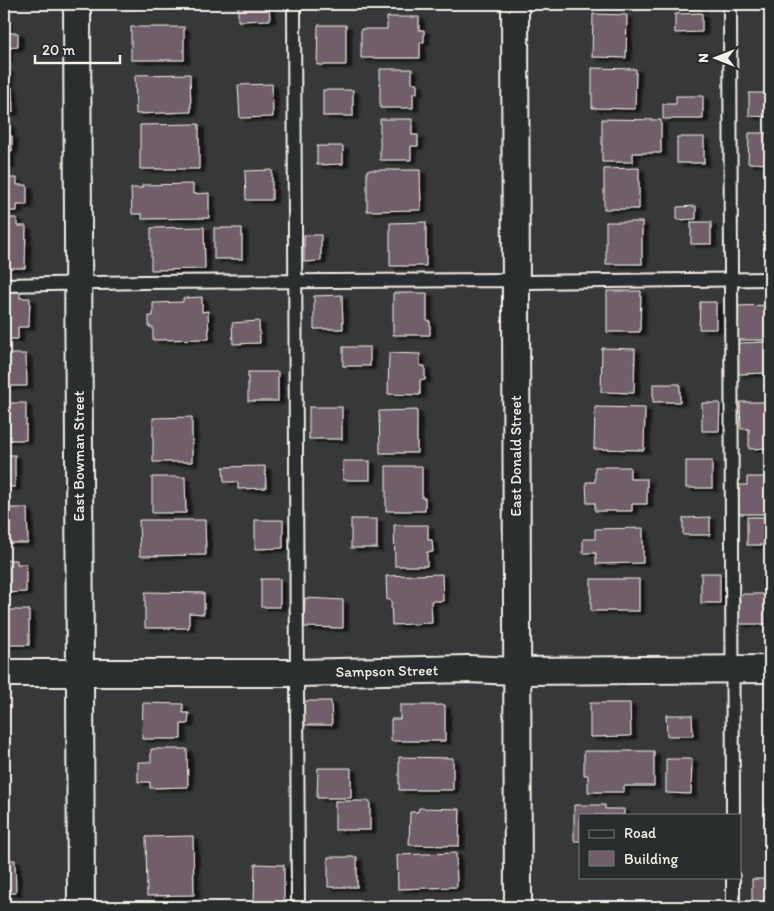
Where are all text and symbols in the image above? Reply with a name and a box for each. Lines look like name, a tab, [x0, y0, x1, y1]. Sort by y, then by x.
scale bar	[35, 32, 120, 64]
north arrow	[692, 32, 742, 82]
text: 20 m	[42, 41, 76, 59]
text: N	[695, 53, 712, 63]
street label: East Bowman Street	[70, 390, 88, 521]
street label: East Donald Street	[507, 395, 525, 517]
street label: Sampson Street	[336, 661, 439, 681]
legend	[579, 814, 742, 878]
text: Road	[624, 824, 657, 842]
text: Building	[624, 850, 678, 868]

